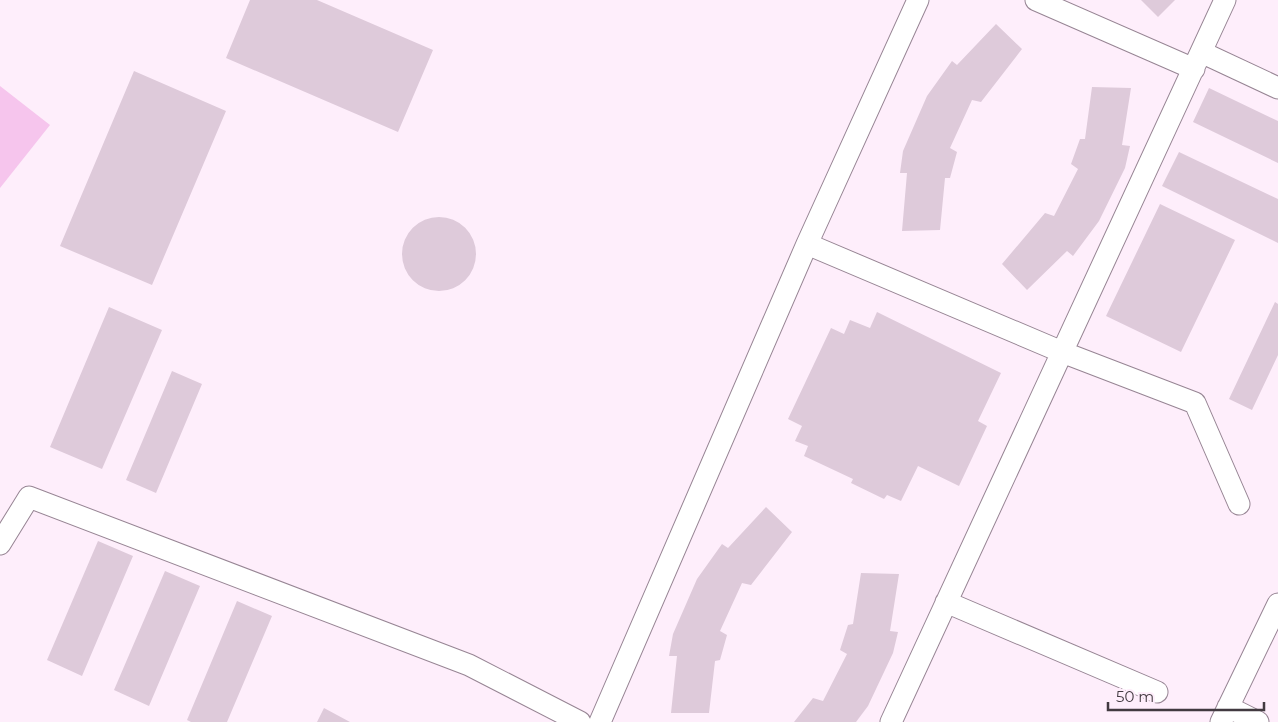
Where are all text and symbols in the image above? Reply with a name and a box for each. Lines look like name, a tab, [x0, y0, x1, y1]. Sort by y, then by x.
scale bar	[1108, 680, 1264, 712]
text: 50 m	[1116, 687, 1154, 706]

